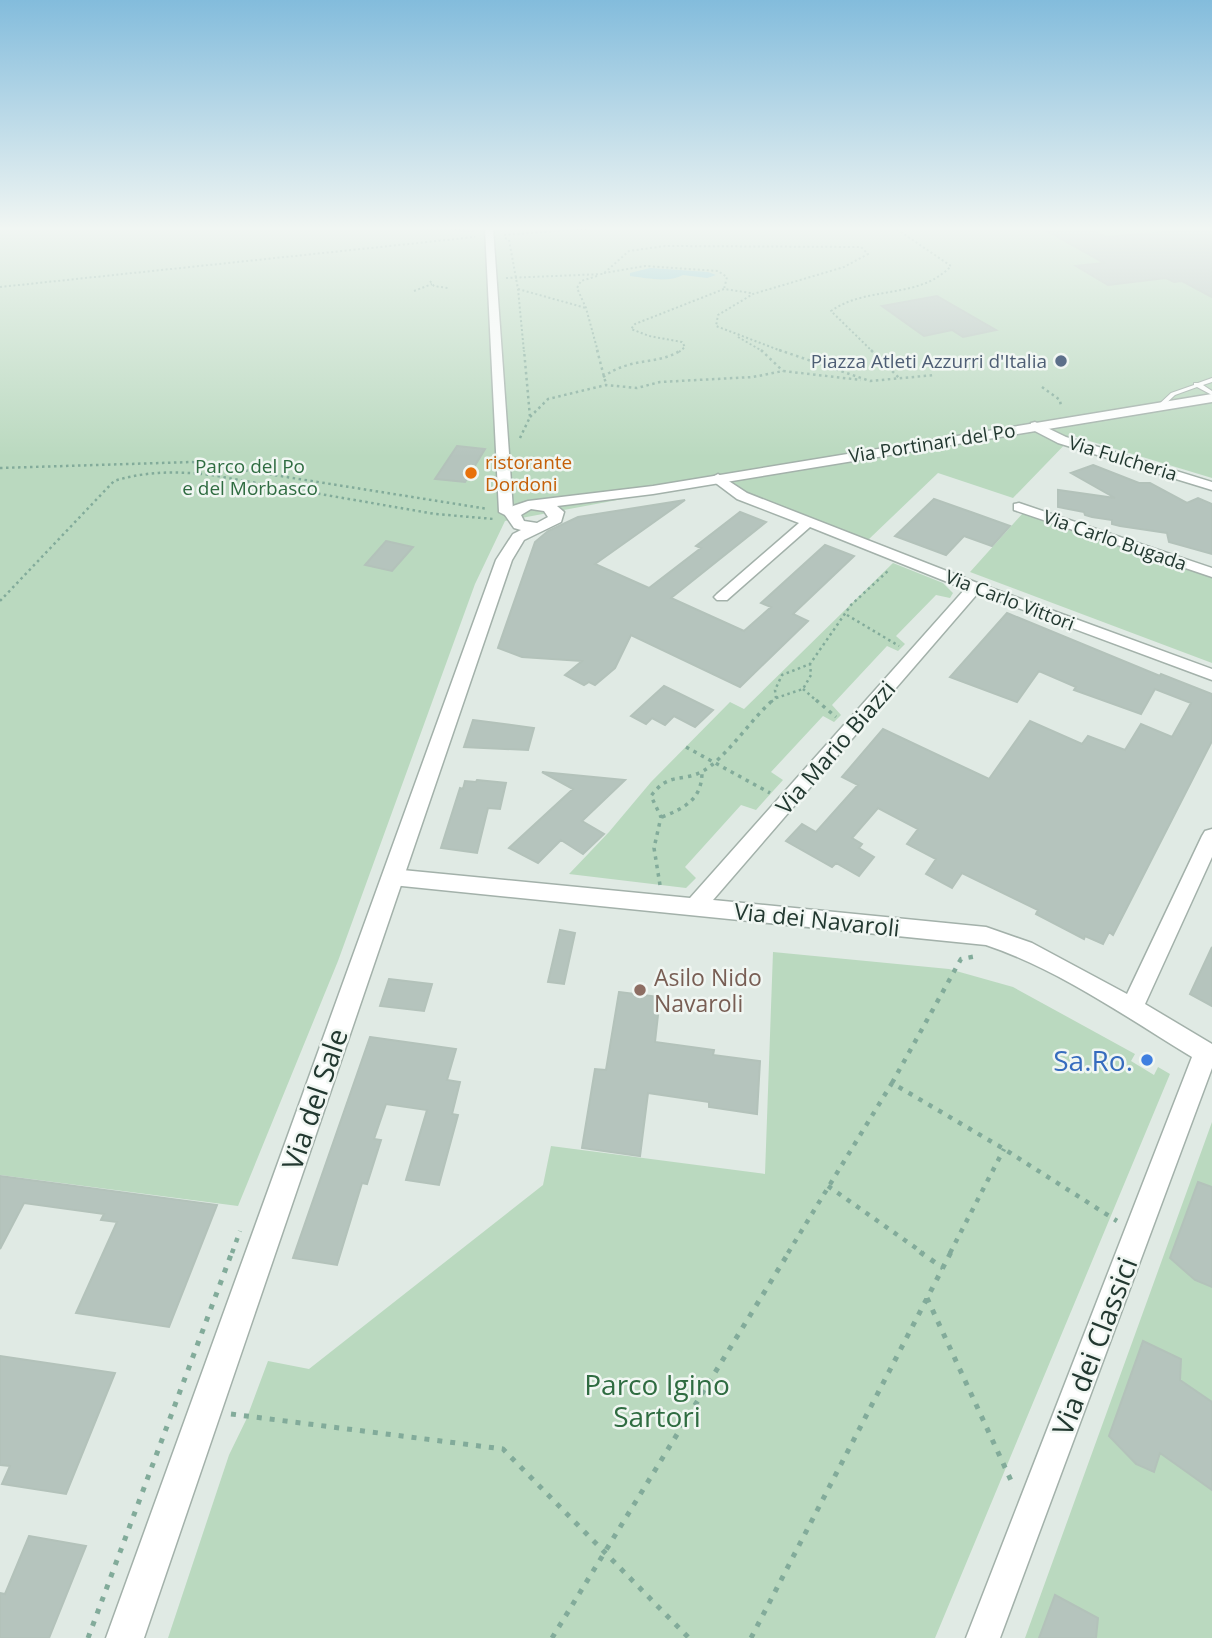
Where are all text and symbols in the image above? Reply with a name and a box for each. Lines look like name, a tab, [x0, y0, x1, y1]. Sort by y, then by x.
place label: Piazza Atleti Azzurri d'Italia	[811, 348, 1047, 374]
marker: Piazza Atleti Azzurri d'Italia	[1053, 353, 1069, 369]
street label: Via Portinari del Po	[847, 417, 1017, 469]
street label: Via Fulcheria	[1065, 429, 1181, 487]
place label: ristorante Dordoni	[485, 449, 572, 497]
park label: Parco del Po e del Morbasco	[182, 453, 318, 501]
marker: ristorante Dordoni	[463, 465, 479, 481]
street label: Via Carlo Bugada	[1040, 503, 1190, 577]
street label: Via Carlo Vittori	[942, 563, 1078, 637]
street label: Via Mario Biazzi	[768, 673, 902, 821]
street label: Via dei Navaroli	[733, 894, 901, 944]
place label: Asilo Nido Navaroli	[654, 961, 762, 1019]
marker: Asilo Nido Navaroli	[632, 982, 648, 998]
street label: Via del Sale	[272, 1023, 356, 1175]
place label: Sa.Ro.	[1053, 1041, 1133, 1079]
marker: Sa.Ro.	[1139, 1052, 1155, 1068]
street label: Via dei Classici	[1043, 1251, 1145, 1441]
park label: Parco Igino Sartori	[584, 1365, 730, 1435]

